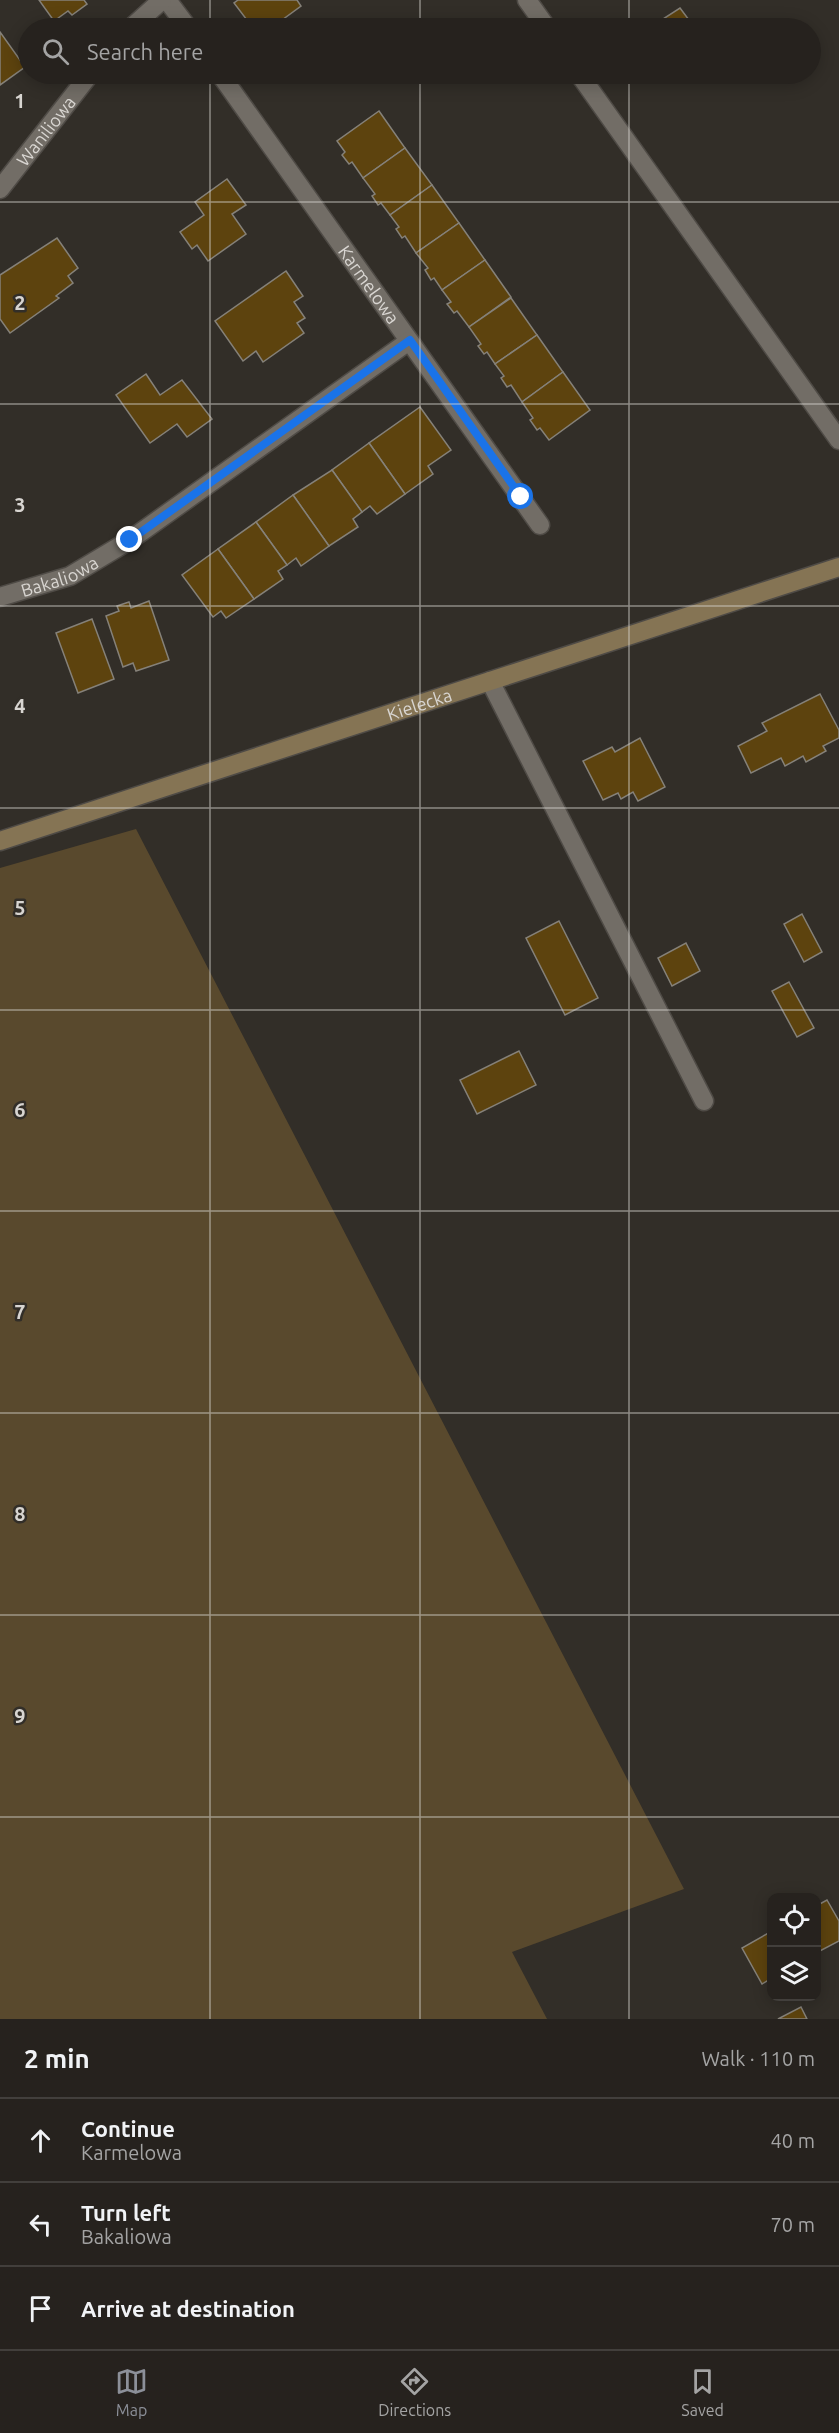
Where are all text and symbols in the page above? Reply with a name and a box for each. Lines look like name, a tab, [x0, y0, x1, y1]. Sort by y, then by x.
search box	[18, 18, 821, 84]
icon: search	[39, 35, 72, 68]
text: Search here	[87, 39, 203, 64]
text: 1	[14, 89, 26, 112]
street label: Waniliowa	[12, 92, 79, 170]
street label: Karmelowa	[335, 242, 404, 327]
text: 2	[14, 291, 26, 314]
route start	[507, 483, 533, 509]
text: 3	[14, 493, 26, 516]
route end	[116, 526, 142, 552]
street label: Bakaliowa	[18, 552, 102, 600]
street label: Kielecka	[384, 684, 454, 724]
text: 4	[14, 694, 26, 717]
text: 5	[14, 896, 26, 919]
text: 6	[14, 1098, 26, 1121]
text: 7	[14, 1300, 26, 1323]
text: 8	[14, 1502, 26, 1525]
text: 9	[14, 1704, 26, 1727]
map controls	[767, 1893, 821, 2001]
button: locate	[767, 1893, 821, 1947]
button: layers	[767, 1947, 821, 2001]
text: 2 min	[24, 2044, 90, 2073]
text: Walk · 110 m	[702, 2047, 815, 2070]
text: Continue	[81, 2116, 175, 2141]
icon: ahead	[24, 2124, 57, 2157]
text: 40 m	[771, 2129, 815, 2152]
text: Karmelowa	[81, 2141, 182, 2164]
text: Turn left	[81, 2200, 171, 2225]
icon: left	[24, 2208, 57, 2241]
text: 70 m	[771, 2213, 815, 2236]
text: Bakaliowa	[81, 2225, 172, 2248]
icon: arrive	[24, 2292, 57, 2325]
text: Arrive at destination	[81, 2296, 295, 2321]
tab: Map	[115, 2365, 148, 2419]
tab: Directions	[378, 2365, 451, 2419]
tab: Saved	[681, 2365, 724, 2419]

